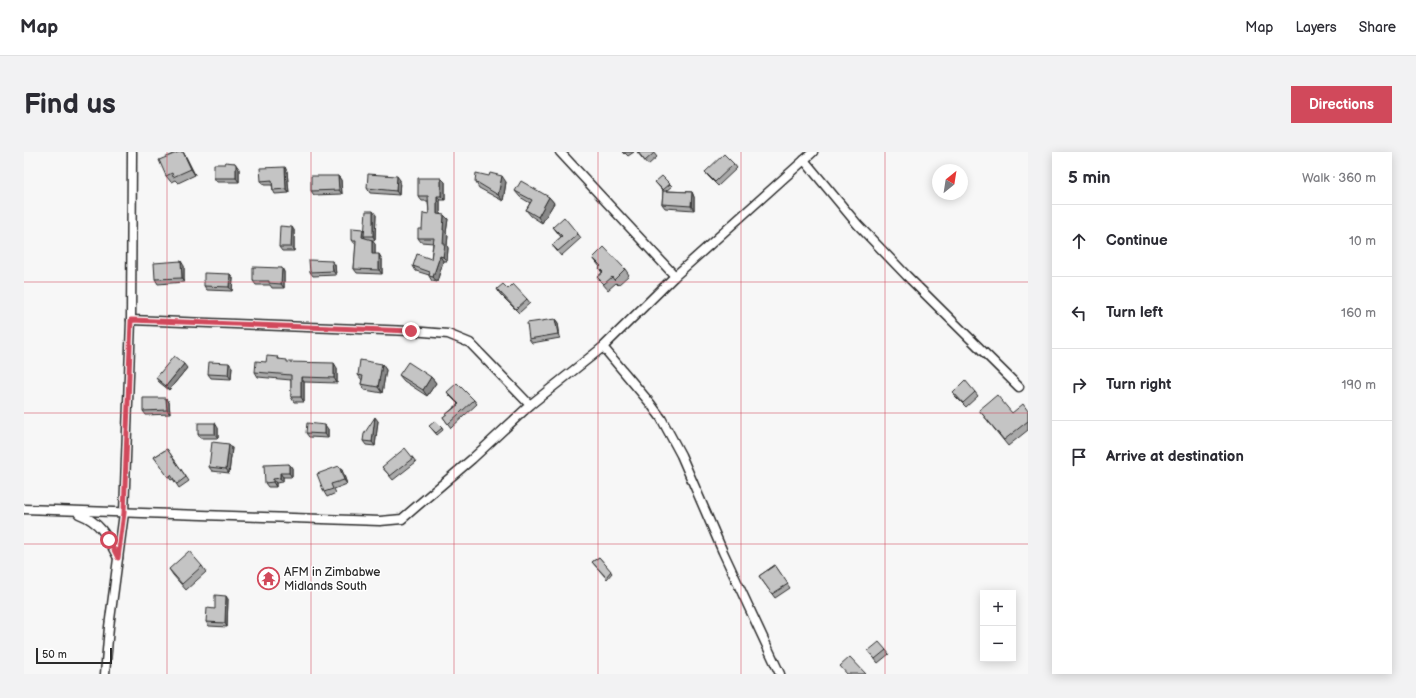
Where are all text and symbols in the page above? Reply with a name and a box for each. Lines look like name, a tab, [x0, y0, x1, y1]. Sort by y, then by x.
text: Map	[20, 16, 58, 39]
text: Map	[1245, 19, 1273, 36]
text: Layers	[1295, 19, 1337, 36]
text: Share	[1359, 19, 1396, 36]
button: Directions	[1291, 86, 1392, 123]
text: Find us	[24, 88, 116, 121]
north arrow	[932, 164, 968, 200]
text: 5 min	[1068, 168, 1111, 188]
text: Walk · 360 m	[1302, 170, 1376, 186]
icon: ahead	[1068, 230, 1090, 252]
text: Continue	[1106, 231, 1168, 250]
text: 10 m	[1349, 233, 1376, 249]
icon: left	[1068, 302, 1090, 324]
text: Turn left	[1106, 303, 1163, 322]
text: 160 m	[1341, 305, 1376, 321]
route end	[402, 322, 420, 340]
icon: right	[1068, 374, 1090, 396]
text: Turn right	[1106, 375, 1171, 394]
text: 190 m	[1342, 377, 1376, 393]
icon: arrive	[1068, 446, 1090, 468]
text: Arrive at destination	[1106, 447, 1244, 466]
route start	[100, 531, 118, 549]
place label: AFM in Zimbabwe Midlands South	[284, 565, 380, 594]
temple icon: AFM in Zimbabwe Midlands South	[256, 566, 282, 592]
map controls	[980, 590, 1016, 662]
button: +	[980, 590, 1016, 626]
button: −	[980, 626, 1016, 662]
scale bar	[36, 646, 112, 665]
text: 50 m	[42, 648, 67, 661]

